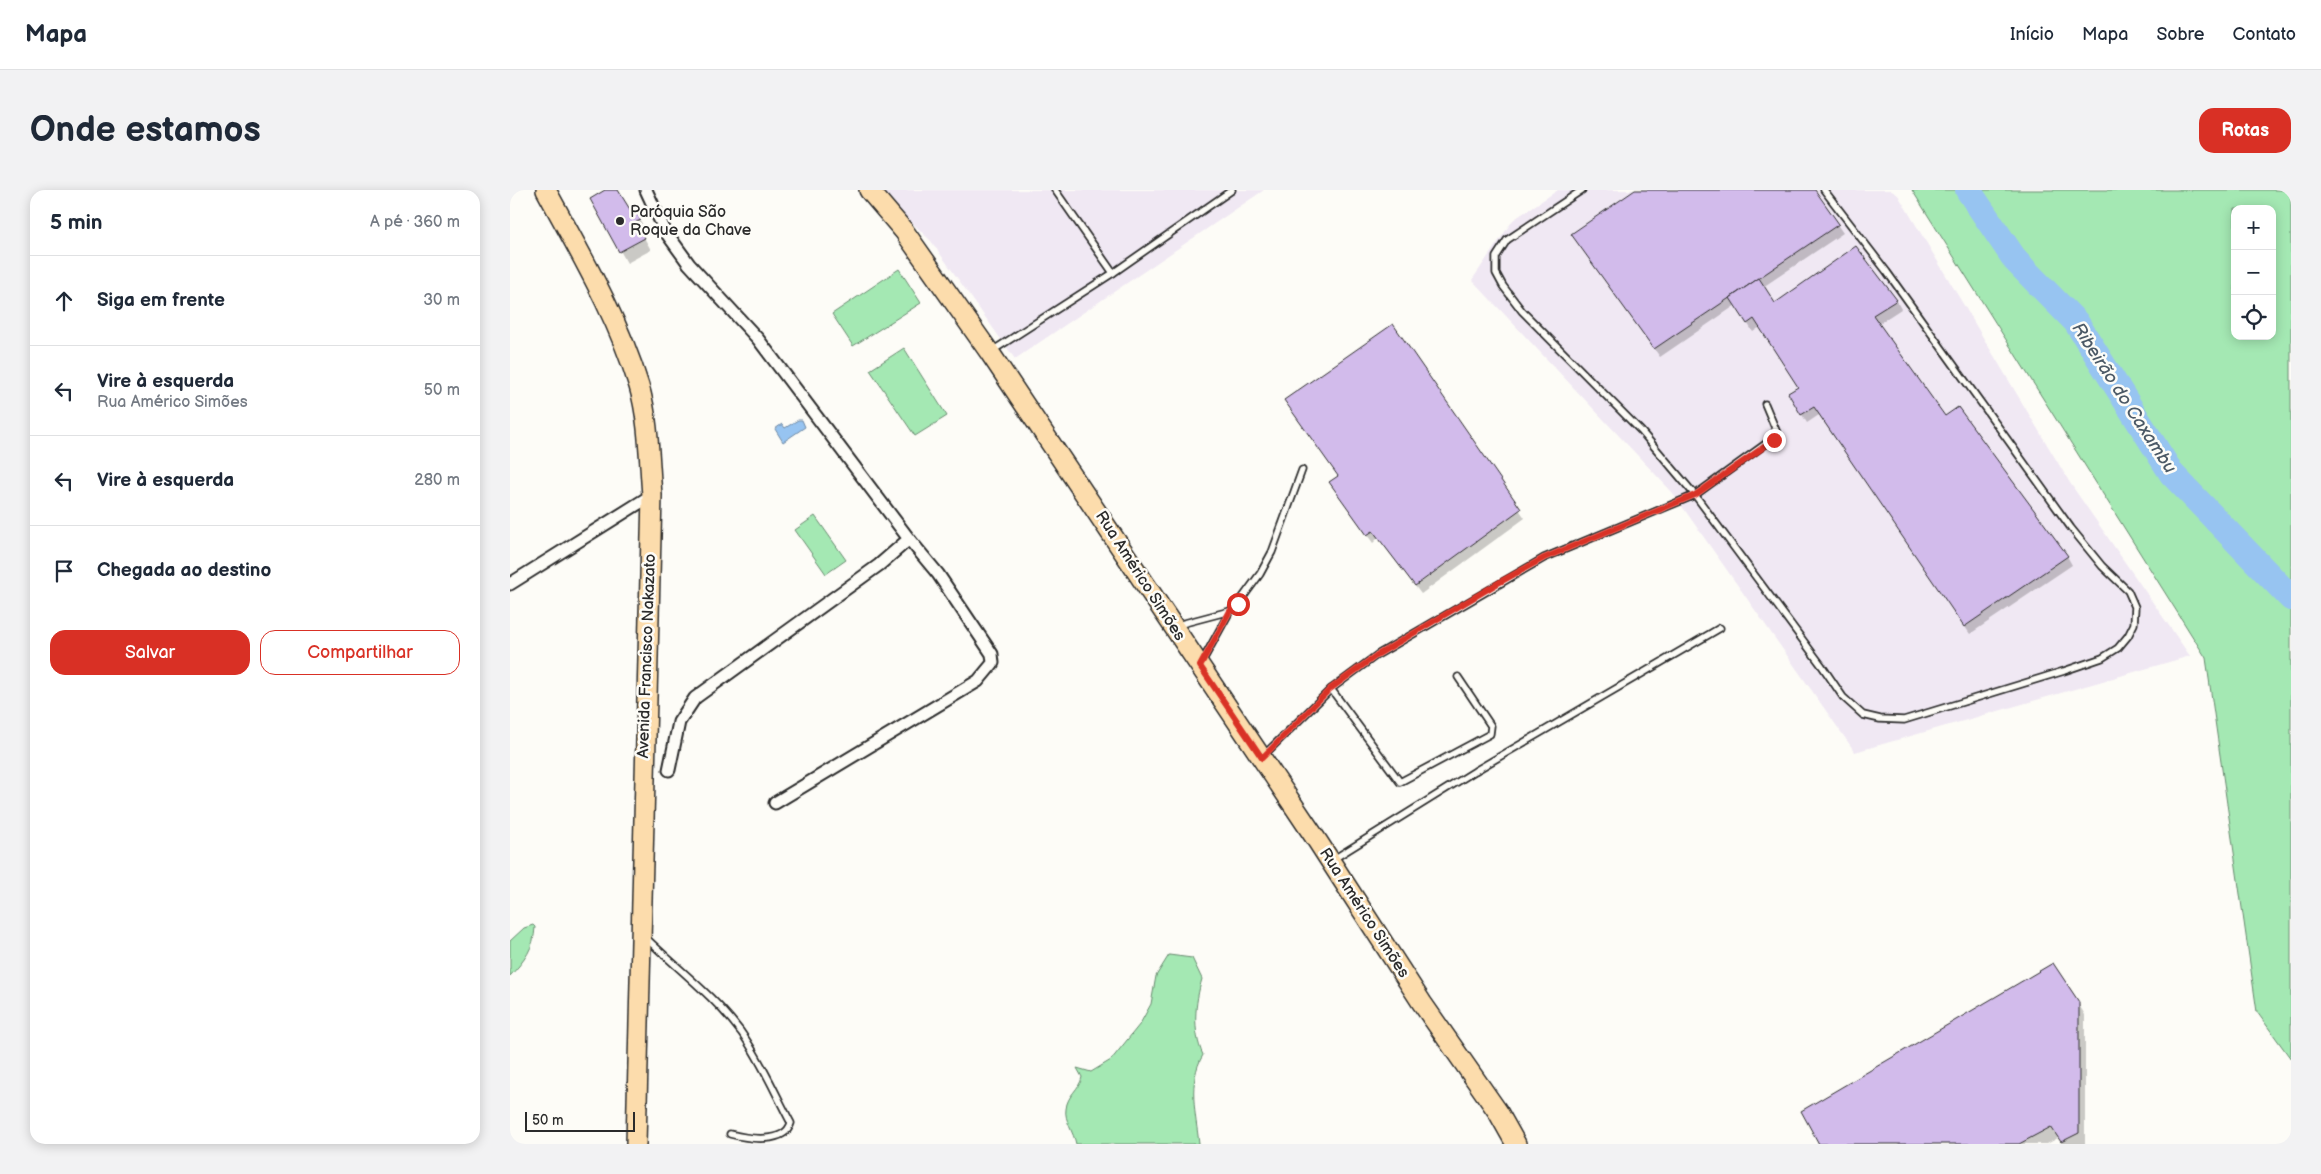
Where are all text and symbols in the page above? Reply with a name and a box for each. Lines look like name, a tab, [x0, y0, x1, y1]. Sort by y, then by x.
text: Mapa	[25, 20, 87, 49]
text: Início	[2010, 24, 2054, 45]
text: Mapa	[2082, 24, 2128, 45]
text: Sobre	[2156, 24, 2204, 45]
text: Contato	[2232, 24, 2296, 45]
button: Rotas	[2199, 108, 2291, 153]
text: Onde estamos	[30, 109, 261, 152]
place label: Paróquia São Roque da Chave	[630, 203, 752, 240]
map controls	[2231, 205, 2276, 340]
button: +	[2231, 205, 2276, 250]
text: 5 min	[50, 210, 103, 235]
text: A pé · 360 m	[370, 213, 460, 232]
marker: Paróquia São Roque da Chave	[614, 215, 626, 227]
button: −	[2231, 250, 2276, 295]
icon: ahead	[50, 287, 78, 315]
text: Siga em frente	[97, 289, 225, 312]
text: 30 m	[423, 291, 460, 310]
button: locate	[2231, 295, 2276, 340]
water label: Ribeirão do Caxambu	[2067, 319, 2181, 477]
text: Vire à esquerda	[97, 370, 234, 393]
icon: left	[50, 377, 78, 405]
text: 50 m	[424, 381, 460, 400]
text: Rua Américo Simões	[97, 393, 248, 412]
route end	[1763, 429, 1786, 452]
icon: left	[50, 467, 78, 495]
text: Vire à esquerda	[97, 469, 234, 492]
text: 280 m	[414, 471, 460, 490]
street label: Rua Américo Simões	[1091, 508, 1189, 644]
street label: Avenida Francisco Nakazato	[634, 553, 660, 759]
icon: arrive	[50, 557, 78, 585]
text: Chegada ao destino	[97, 559, 271, 582]
route start	[1227, 593, 1250, 616]
button: Salvar	[50, 630, 250, 675]
button: Compartilhar	[260, 630, 460, 675]
street label: Rua Américo Simões	[1315, 845, 1413, 981]
scale bar	[525, 1109, 635, 1132]
text: 50 m	[532, 1112, 564, 1129]

